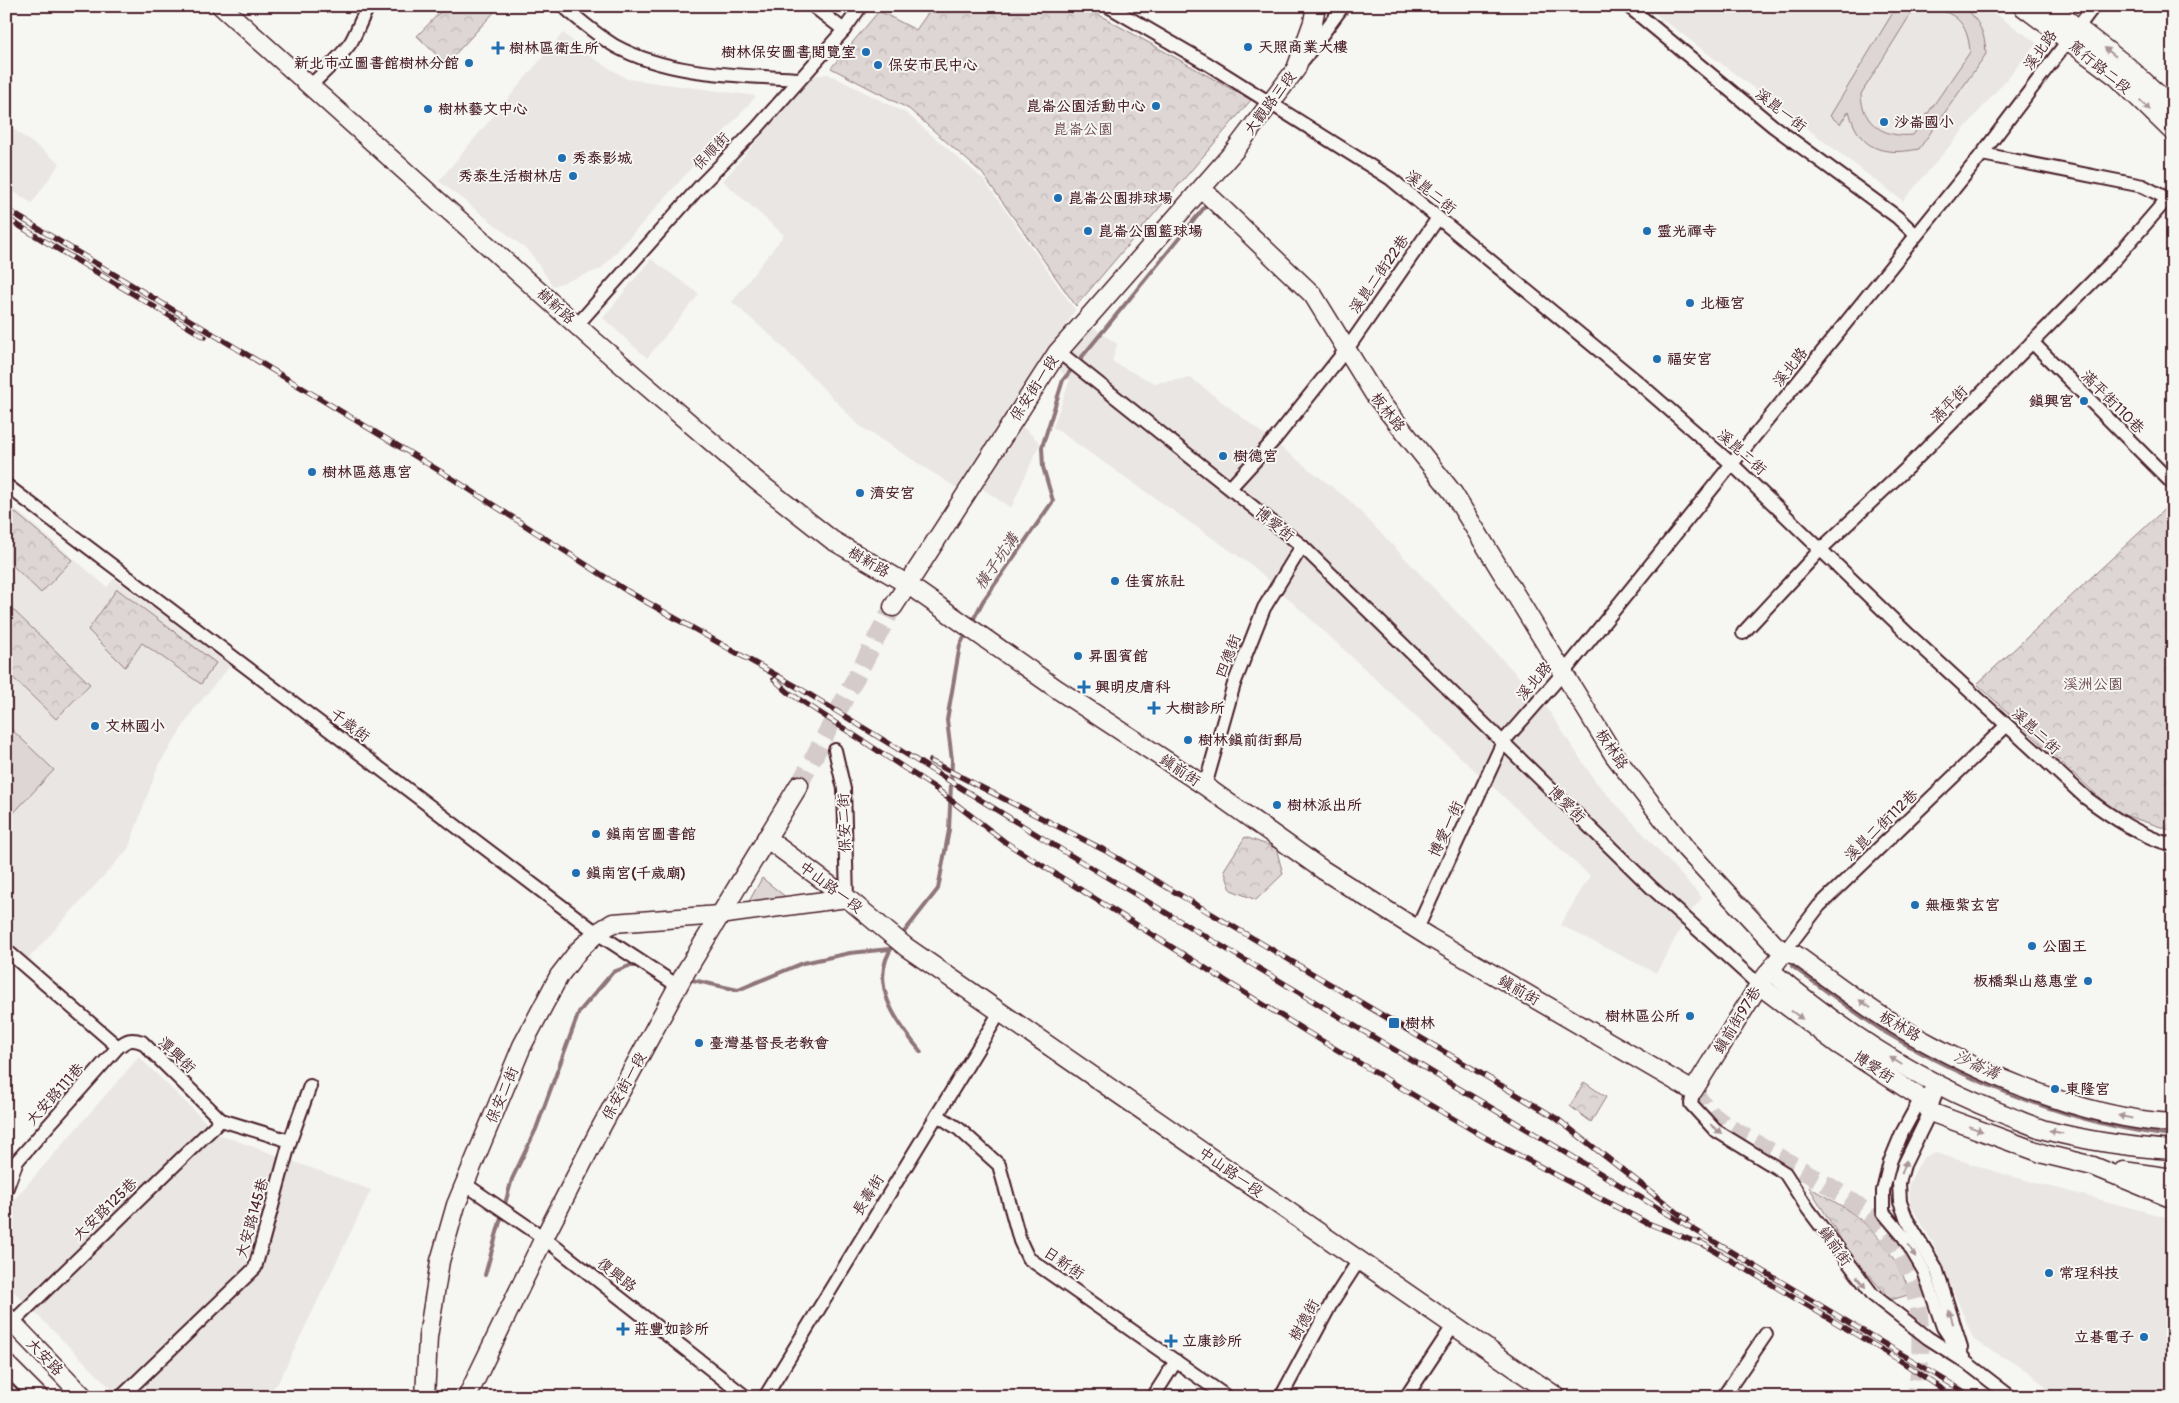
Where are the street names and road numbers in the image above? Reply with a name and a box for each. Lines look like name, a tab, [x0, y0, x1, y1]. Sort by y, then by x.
street label: 溪北路	[2019, 27, 2061, 74]
street label: 篤行路二段	[2065, 36, 2135, 98]
street label: 大觀路三段	[1240, 68, 1301, 139]
street label: 溪崑一街	[1751, 84, 1810, 136]
street label: 保順街	[689, 129, 734, 174]
street label: 溪崑二街	[1401, 166, 1460, 219]
street label: 溪崑二街22巷	[1345, 231, 1414, 317]
street label: 樹新路	[533, 284, 579, 328]
street label: 溪北路	[1769, 344, 1812, 391]
street label: 保安街一段	[1006, 352, 1063, 425]
street label: 滿平街110巷	[2077, 367, 2148, 438]
street label: 滿平街	[1927, 382, 1972, 427]
street label: 板林路	[1366, 389, 1409, 436]
street label: 溪崑二街	[1713, 425, 1770, 480]
street label: 博愛街	[1251, 503, 1298, 546]
street label: 樹新路	[845, 543, 893, 582]
street label: 四德街	[1212, 632, 1245, 681]
street label: 溪北路	[1513, 658, 1556, 705]
street label: 千歲街	[326, 704, 373, 747]
street label: 溪崑二街	[2007, 704, 2064, 759]
street label: 板林路	[1591, 725, 1632, 773]
street label: 鎮前街	[1156, 750, 1204, 791]
street label: 博愛街	[1544, 782, 1589, 827]
street label: 溪崑二街112巷	[1841, 785, 1922, 865]
street label: 保安二街	[834, 793, 855, 853]
street label: 博愛一街	[1425, 798, 1468, 860]
street label: 中山路一段	[795, 857, 866, 918]
street label: 鎮前街	[1495, 971, 1543, 1010]
street label: 鎮前街97巷	[1709, 983, 1766, 1057]
street label: 板林路	[1876, 1007, 1924, 1046]
street label: 潭興街	[154, 1033, 199, 1078]
street label: 博愛街	[1850, 1047, 1898, 1088]
street label: 保安街一段	[598, 1049, 651, 1124]
street label: 大安路111巷	[22, 1059, 88, 1130]
street label: 保安二街	[482, 1064, 523, 1127]
street label: 中山路一段	[1195, 1143, 1267, 1202]
street label: 長壽街	[848, 1171, 888, 1219]
street label: 大安路125巷	[69, 1174, 142, 1245]
street label: 大安路145巷	[232, 1176, 273, 1261]
street label: 鎮前街	[1814, 1223, 1856, 1270]
street label: 日新街	[1040, 1243, 1088, 1284]
street label: 復興路	[593, 1254, 640, 1297]
street label: 樹德街	[1285, 1296, 1324, 1345]
street label: 大安路	[22, 1335, 67, 1380]

